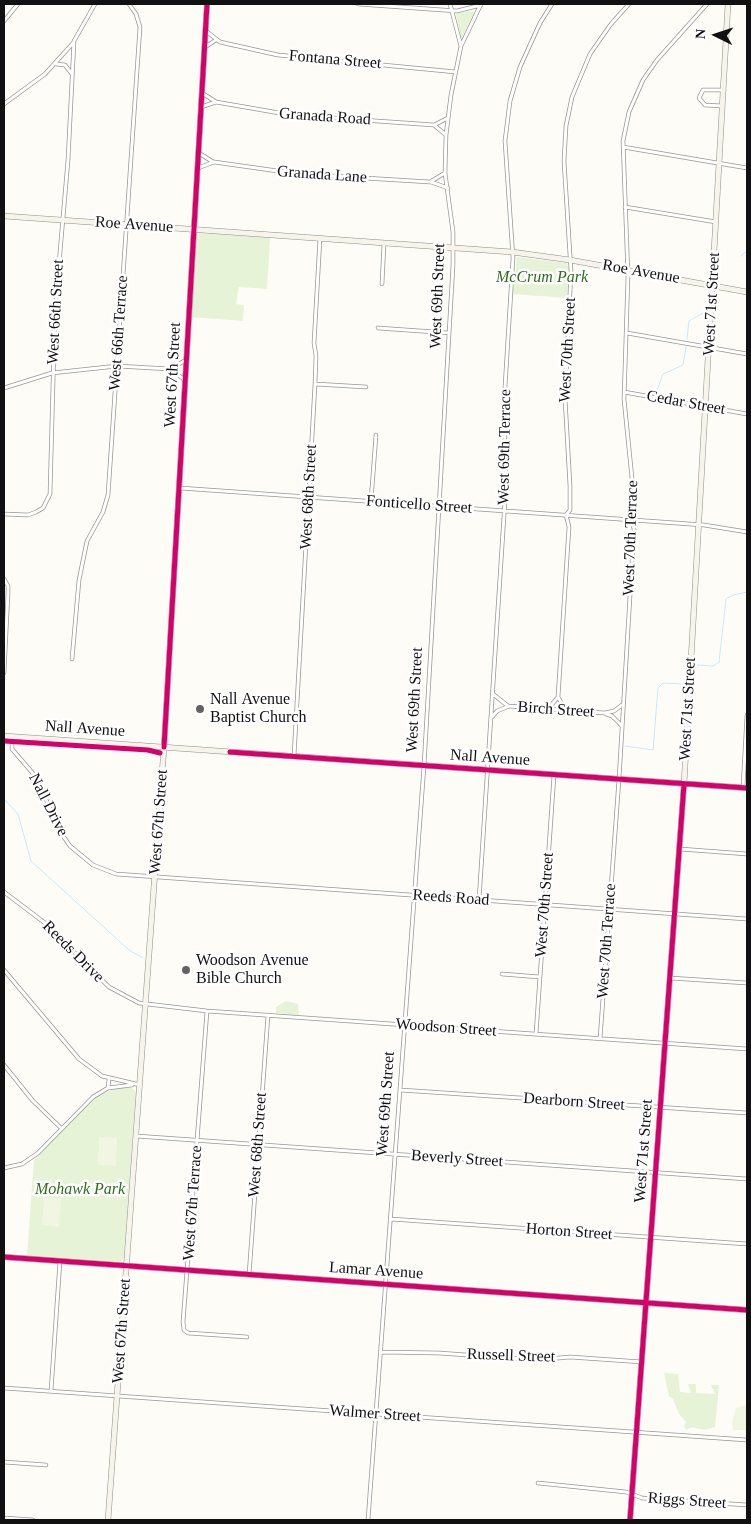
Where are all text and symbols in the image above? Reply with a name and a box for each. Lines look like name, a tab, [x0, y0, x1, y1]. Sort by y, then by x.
north arrow	[691, 10, 741, 60]
text: N	[693, 28, 708, 39]
street label: Fontana Street	[288, 46, 382, 74]
street label: Granada Road	[278, 104, 372, 130]
street label: Granada Lane	[276, 162, 368, 188]
street label: Roe Avenue	[94, 213, 174, 237]
street label: West 69th Street	[427, 243, 449, 349]
street label: West 71st Street	[700, 252, 724, 356]
street label: Roe Avenue	[601, 256, 681, 288]
street label: West 66th Street	[44, 259, 68, 365]
park label: McCrum Park	[496, 268, 588, 288]
street label: West 66th Terrace	[105, 275, 133, 391]
street label: West 70th Street	[556, 297, 580, 403]
street label: West 67th Street	[161, 322, 185, 428]
street label: Cedar Street	[645, 387, 727, 419]
street label: West 69th Terrace	[494, 389, 516, 505]
street label: West 68th Street	[297, 444, 321, 550]
street label: West 70th Terrace	[619, 480, 643, 596]
street label: Fonticello Street	[365, 492, 473, 518]
street label: West 69th Street	[403, 647, 427, 753]
street label: West 71st Street	[676, 657, 700, 761]
place label: Nall Avenue Baptist Church	[210, 690, 306, 728]
street label: Birch Street	[517, 698, 595, 722]
marker: Nall Avenue Baptist Church	[194, 703, 206, 715]
street label: Nall Avenue	[44, 717, 126, 741]
street label: Nall Avenue	[449, 746, 531, 770]
street label: West 67th Street	[146, 769, 172, 875]
street label: Nall Drive	[24, 770, 72, 840]
street label: West 70th Street	[532, 852, 558, 958]
street label: West 70th Terrace	[593, 883, 621, 999]
street label: Reeds Road	[412, 886, 490, 910]
street label: Reeds Drive	[38, 917, 108, 987]
place label: Woodson Avenue Bible Church	[196, 951, 309, 989]
marker: Woodson Avenue Bible Church	[180, 964, 192, 976]
street label: Woodson Street	[395, 1015, 497, 1041]
street label: West 69th Street	[373, 1051, 399, 1157]
street label: Dearborn Street	[523, 1089, 625, 1115]
street label: West 68th Street	[245, 1092, 271, 1198]
street label: West 71st Street	[631, 1099, 657, 1203]
street label: West 67th Terrace	[179, 1145, 207, 1261]
street label: Beverly Street	[410, 1146, 504, 1172]
park label: Mohawk Park	[35, 1180, 125, 1200]
street label: Horton Street	[525, 1219, 613, 1245]
street label: Lamar Avenue	[328, 1258, 424, 1284]
street label: West 67th Street	[109, 1278, 135, 1384]
street label: Russell Street	[466, 1345, 556, 1367]
street label: Walmer Street	[329, 1401, 421, 1427]
street label: Riggs Street	[647, 1489, 727, 1513]

